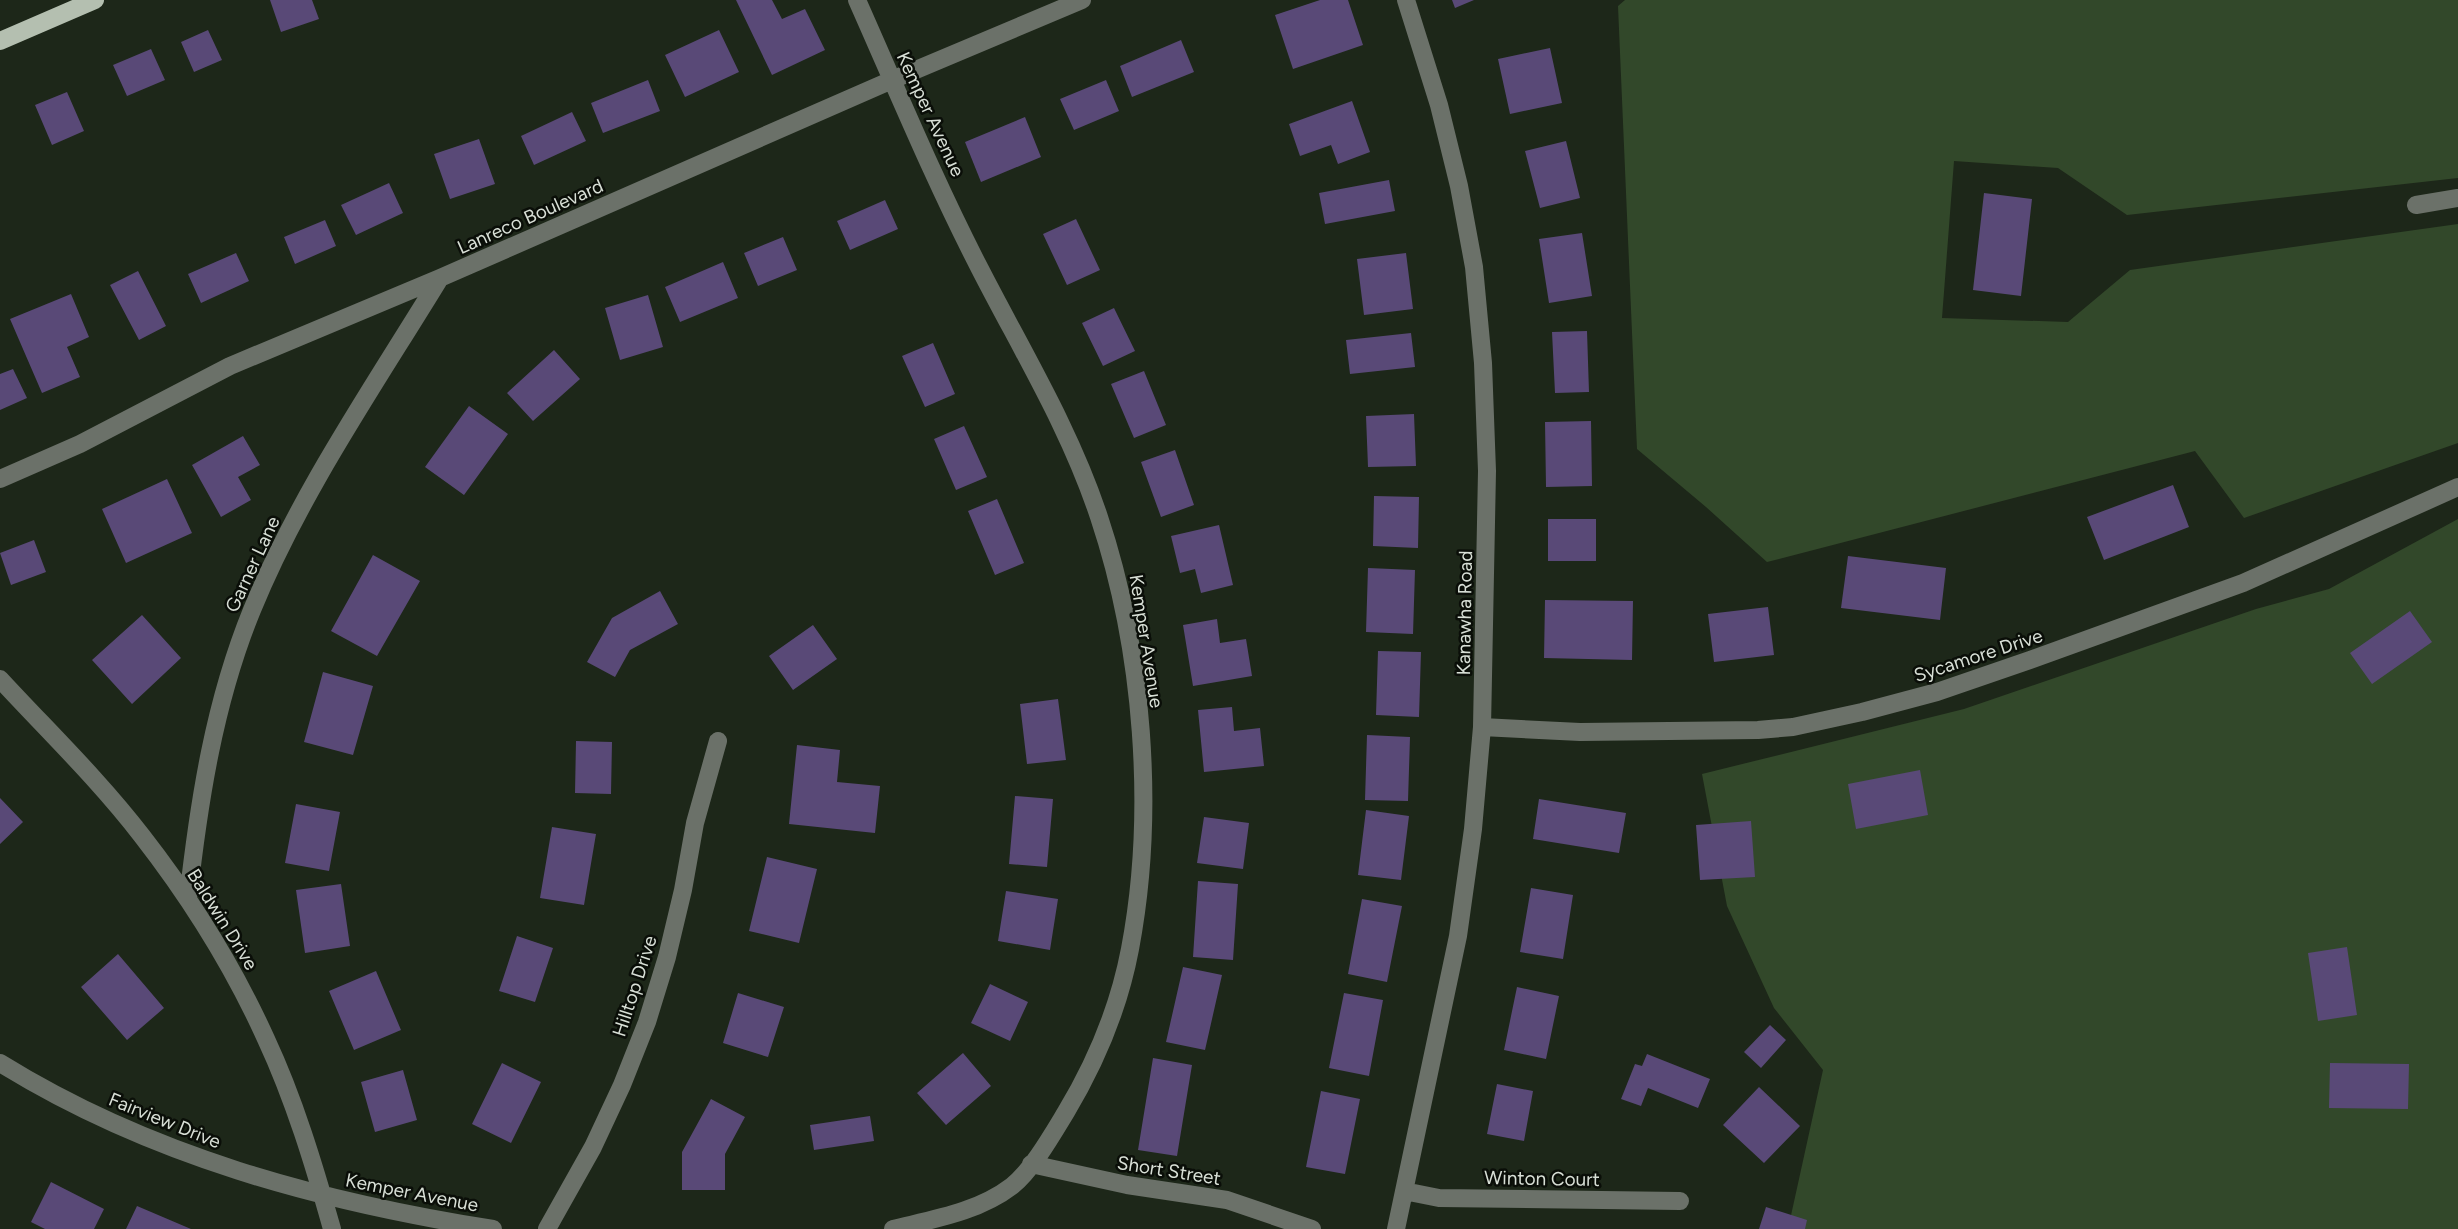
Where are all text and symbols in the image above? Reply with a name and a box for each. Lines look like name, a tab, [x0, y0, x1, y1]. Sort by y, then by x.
street label: Kemper Avenue	[892, 48, 969, 180]
street label: Lanreco Boulevard	[454, 174, 607, 259]
street label: Garner Lane	[220, 513, 285, 616]
street label: Kanawha Road	[1452, 550, 1477, 676]
street label: Kemper Avenue	[1125, 573, 1168, 710]
street label: Sycamore Drive	[1911, 624, 2045, 687]
street label: Baldwin Drive	[182, 864, 263, 974]
street label: Hilltop Drive	[607, 933, 662, 1040]
street label: Fairview Drive	[105, 1088, 224, 1153]
street label: Short Street	[1115, 1151, 1222, 1190]
street label: Winton Court	[1484, 1166, 1600, 1191]
street label: Kemper Avenue	[343, 1168, 480, 1217]

